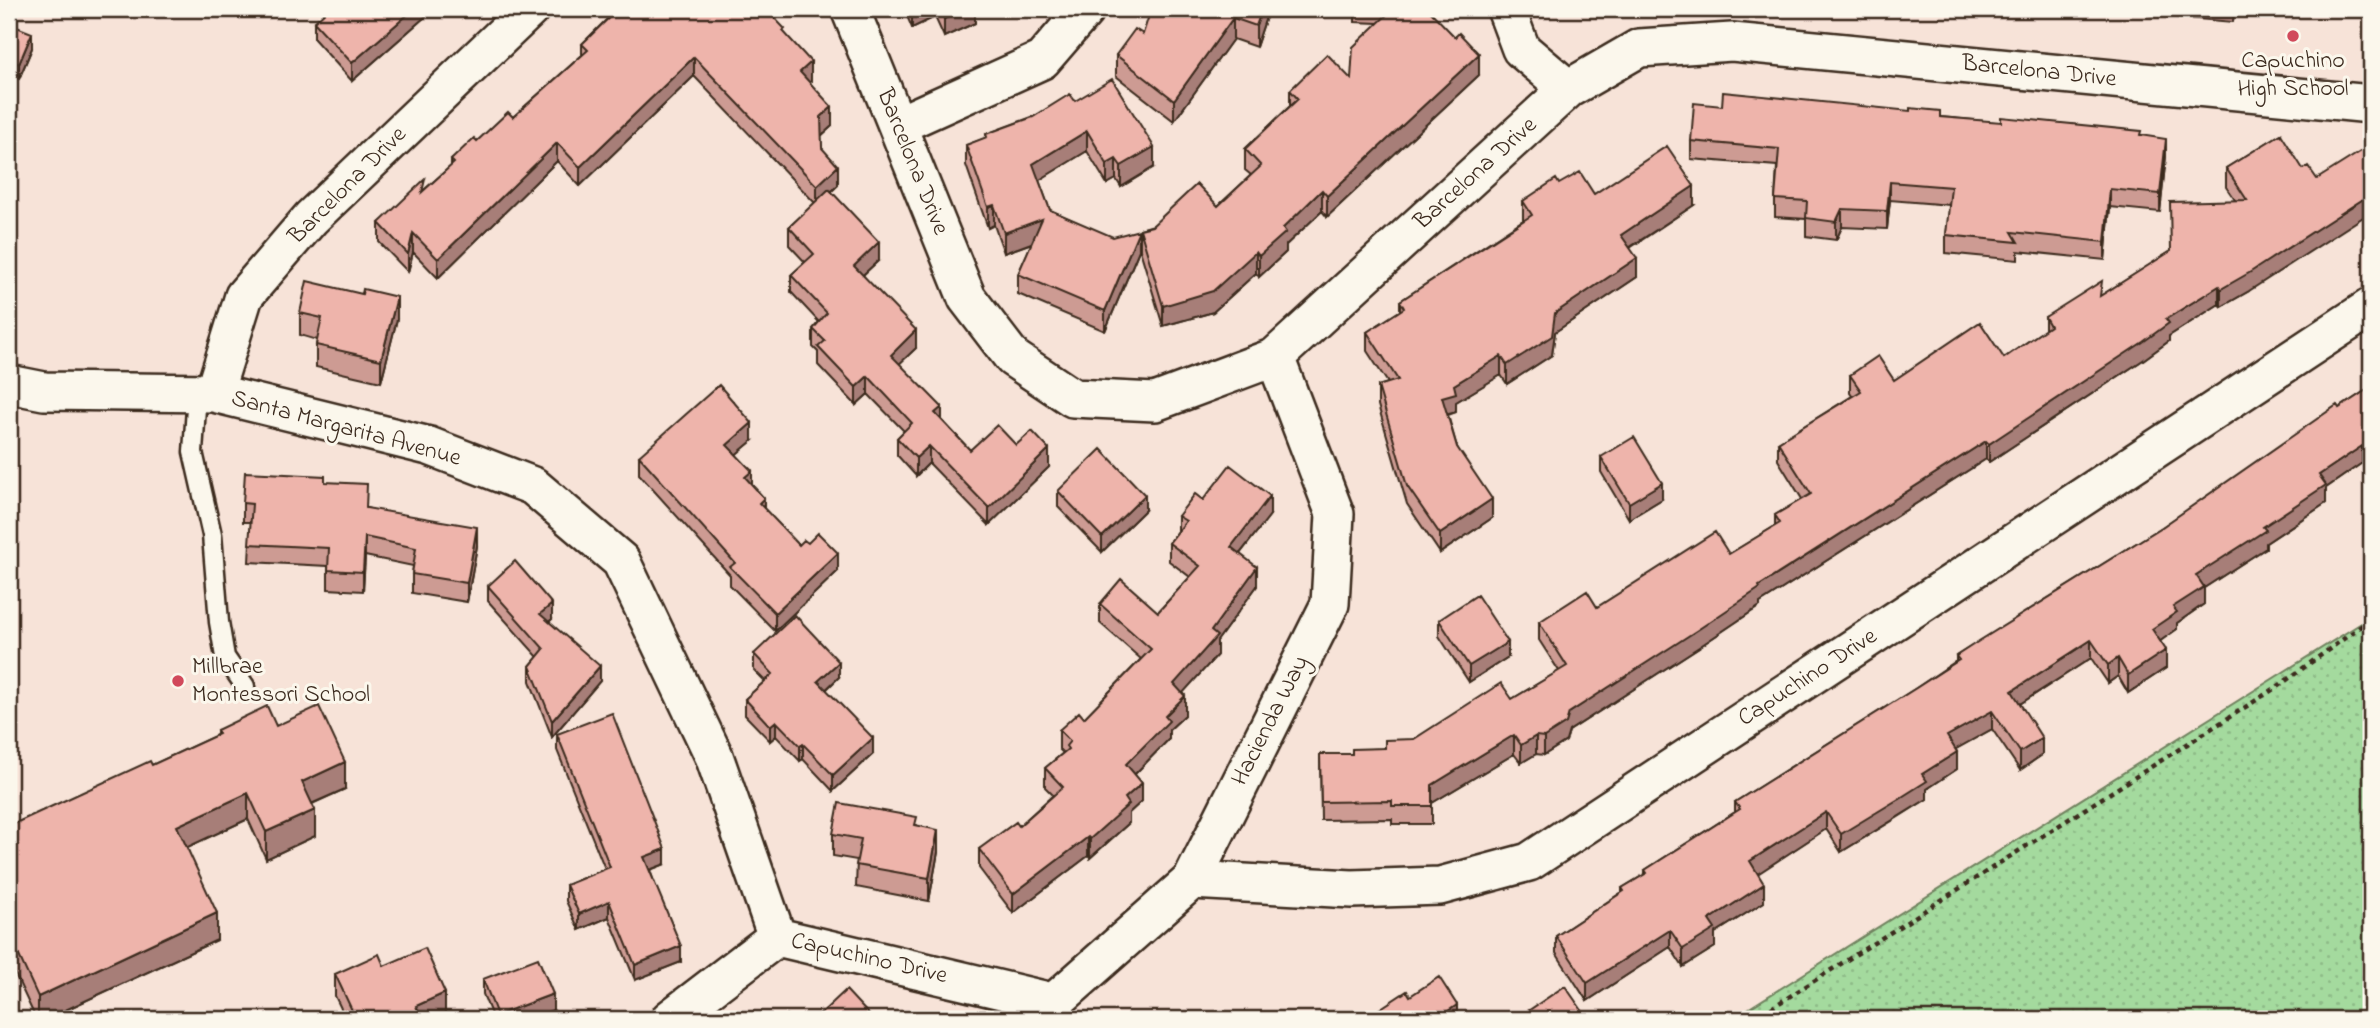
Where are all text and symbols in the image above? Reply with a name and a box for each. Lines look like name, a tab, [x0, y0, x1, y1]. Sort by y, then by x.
marker: Capuchino High School	[2285, 28, 2301, 44]
place label: Capuchino High School	[2237, 44, 2349, 107]
street label: Barcelona Drive	[1959, 46, 2118, 98]
street label: Barcelona Drive	[866, 82, 957, 241]
street label: Barcelona Drive	[1406, 109, 1546, 240]
street label: Barcelona Drive	[280, 119, 415, 254]
street label: Santa Margarita Avenue	[227, 381, 465, 477]
street label: Capuchino Drive	[1732, 620, 1885, 736]
place label: Millbrae Montessori School	[192, 650, 370, 713]
street label: Hacienda Way	[1223, 650, 1320, 793]
marker: Millbrae Montessori School	[170, 673, 186, 689]
street label: Capuchino Drive	[787, 924, 951, 994]

